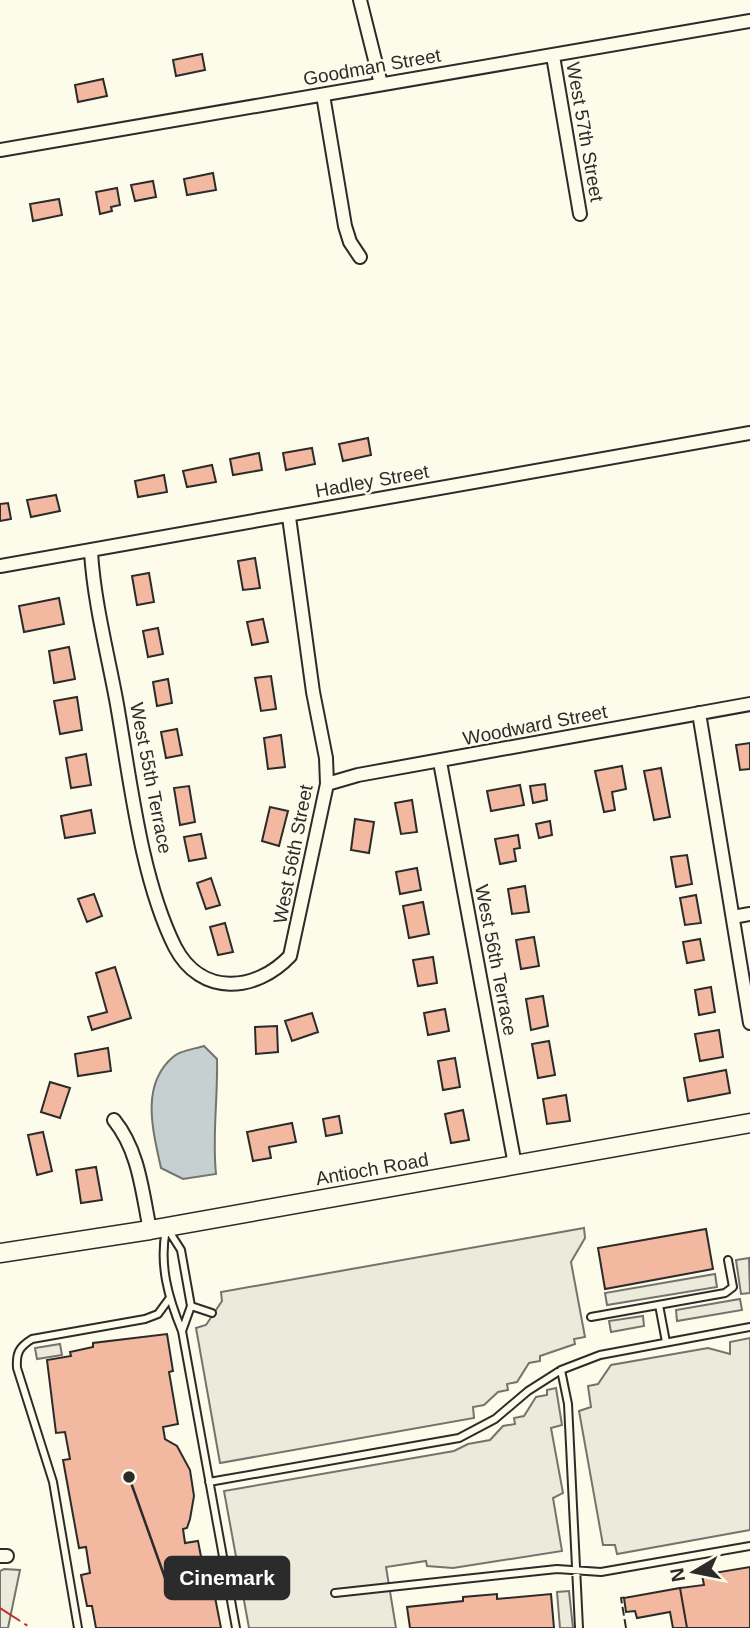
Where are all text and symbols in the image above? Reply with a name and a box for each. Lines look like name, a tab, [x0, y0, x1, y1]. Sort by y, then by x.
street label: Goodman Street	[302, 44, 443, 89]
street label: West 57th Street	[562, 61, 608, 204]
street label: Hadley Street	[313, 461, 431, 501]
street label: West 55th Terrace	[126, 701, 176, 855]
street label: Woodward Street	[461, 701, 610, 749]
street label: West 56th Street	[269, 782, 317, 925]
street label: West 56th Terrace	[471, 883, 521, 1037]
street label: Antioch Road	[314, 1149, 430, 1189]
north arrow	[659, 1537, 729, 1607]
callout: Cinemark	[165, 1557, 289, 1599]
text: Cinemark	[179, 1566, 275, 1589]
text: N	[666, 1566, 689, 1583]

